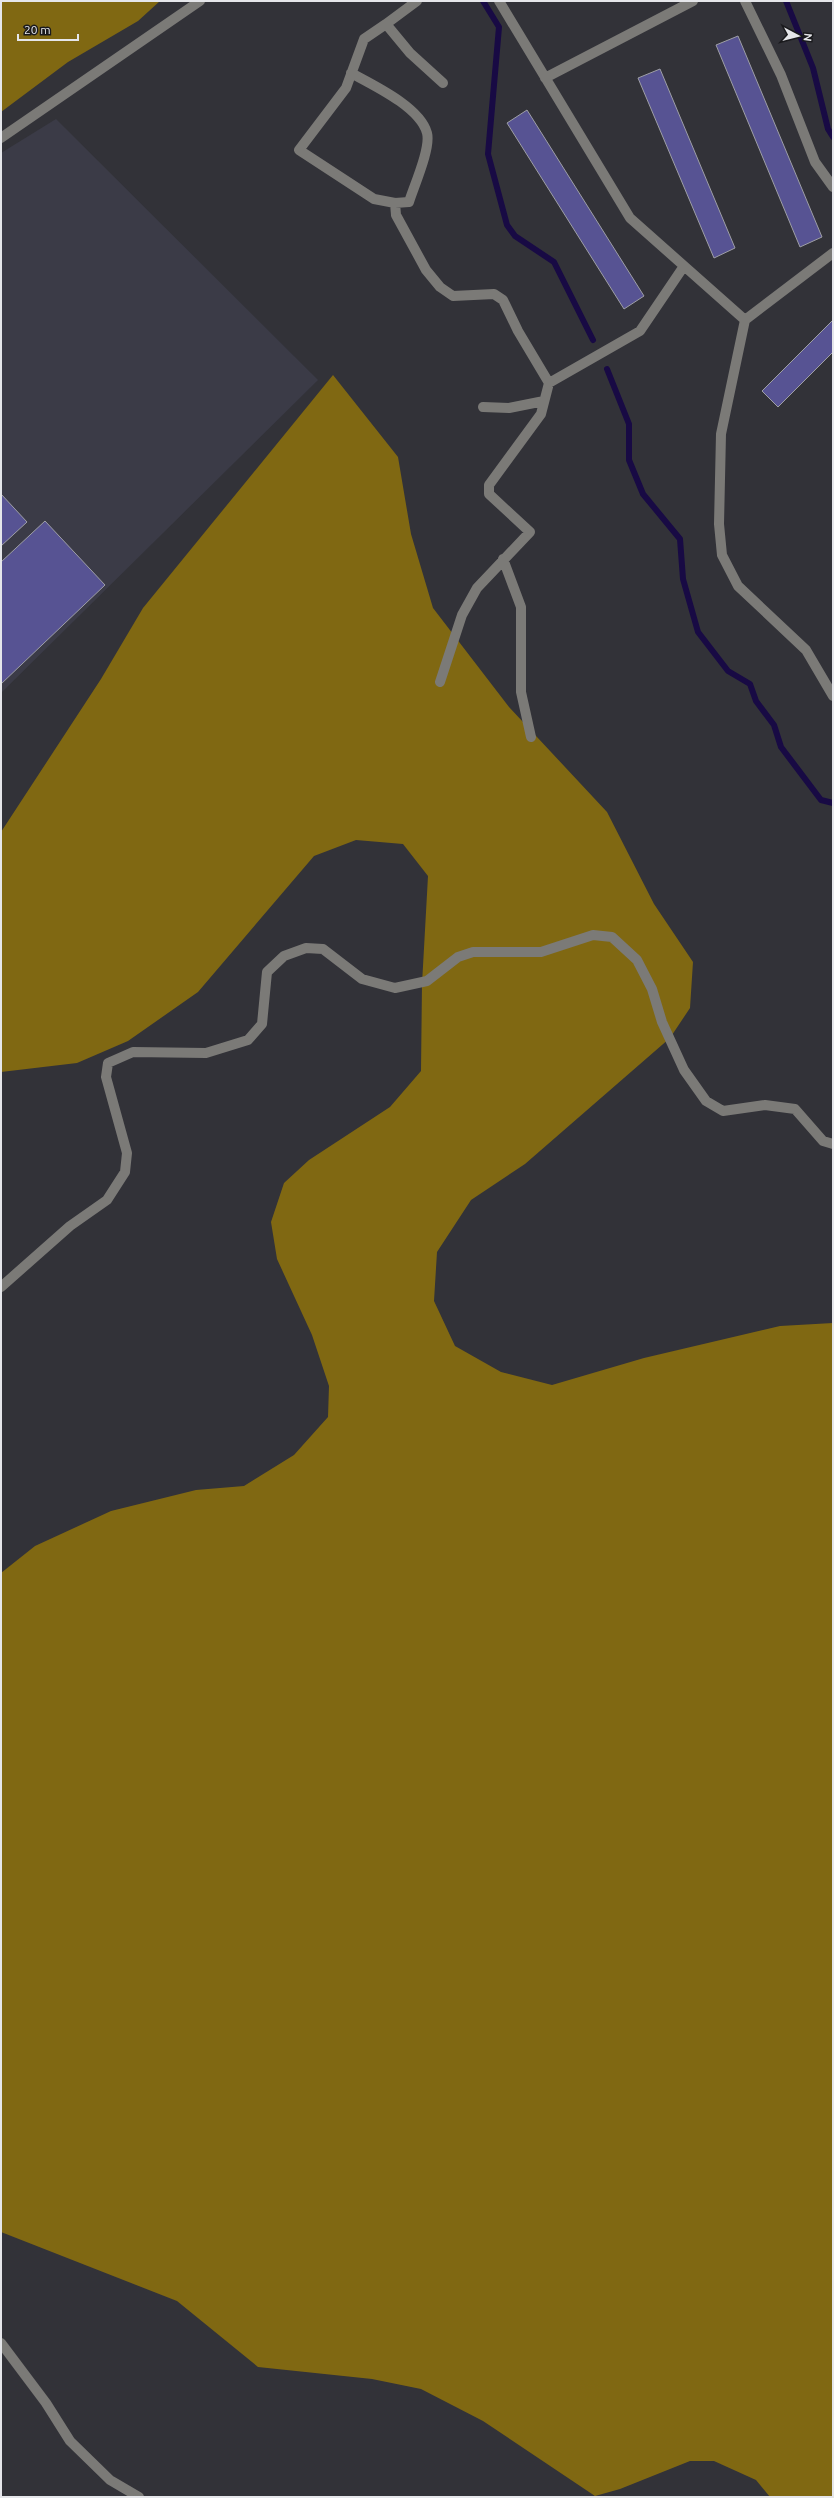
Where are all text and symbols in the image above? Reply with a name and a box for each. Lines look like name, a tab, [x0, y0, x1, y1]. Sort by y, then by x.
scale bar	[18, 16, 78, 42]
north arrow	[778, 16, 818, 56]
text: 20 m	[24, 23, 51, 36]
text: N	[801, 32, 814, 42]

